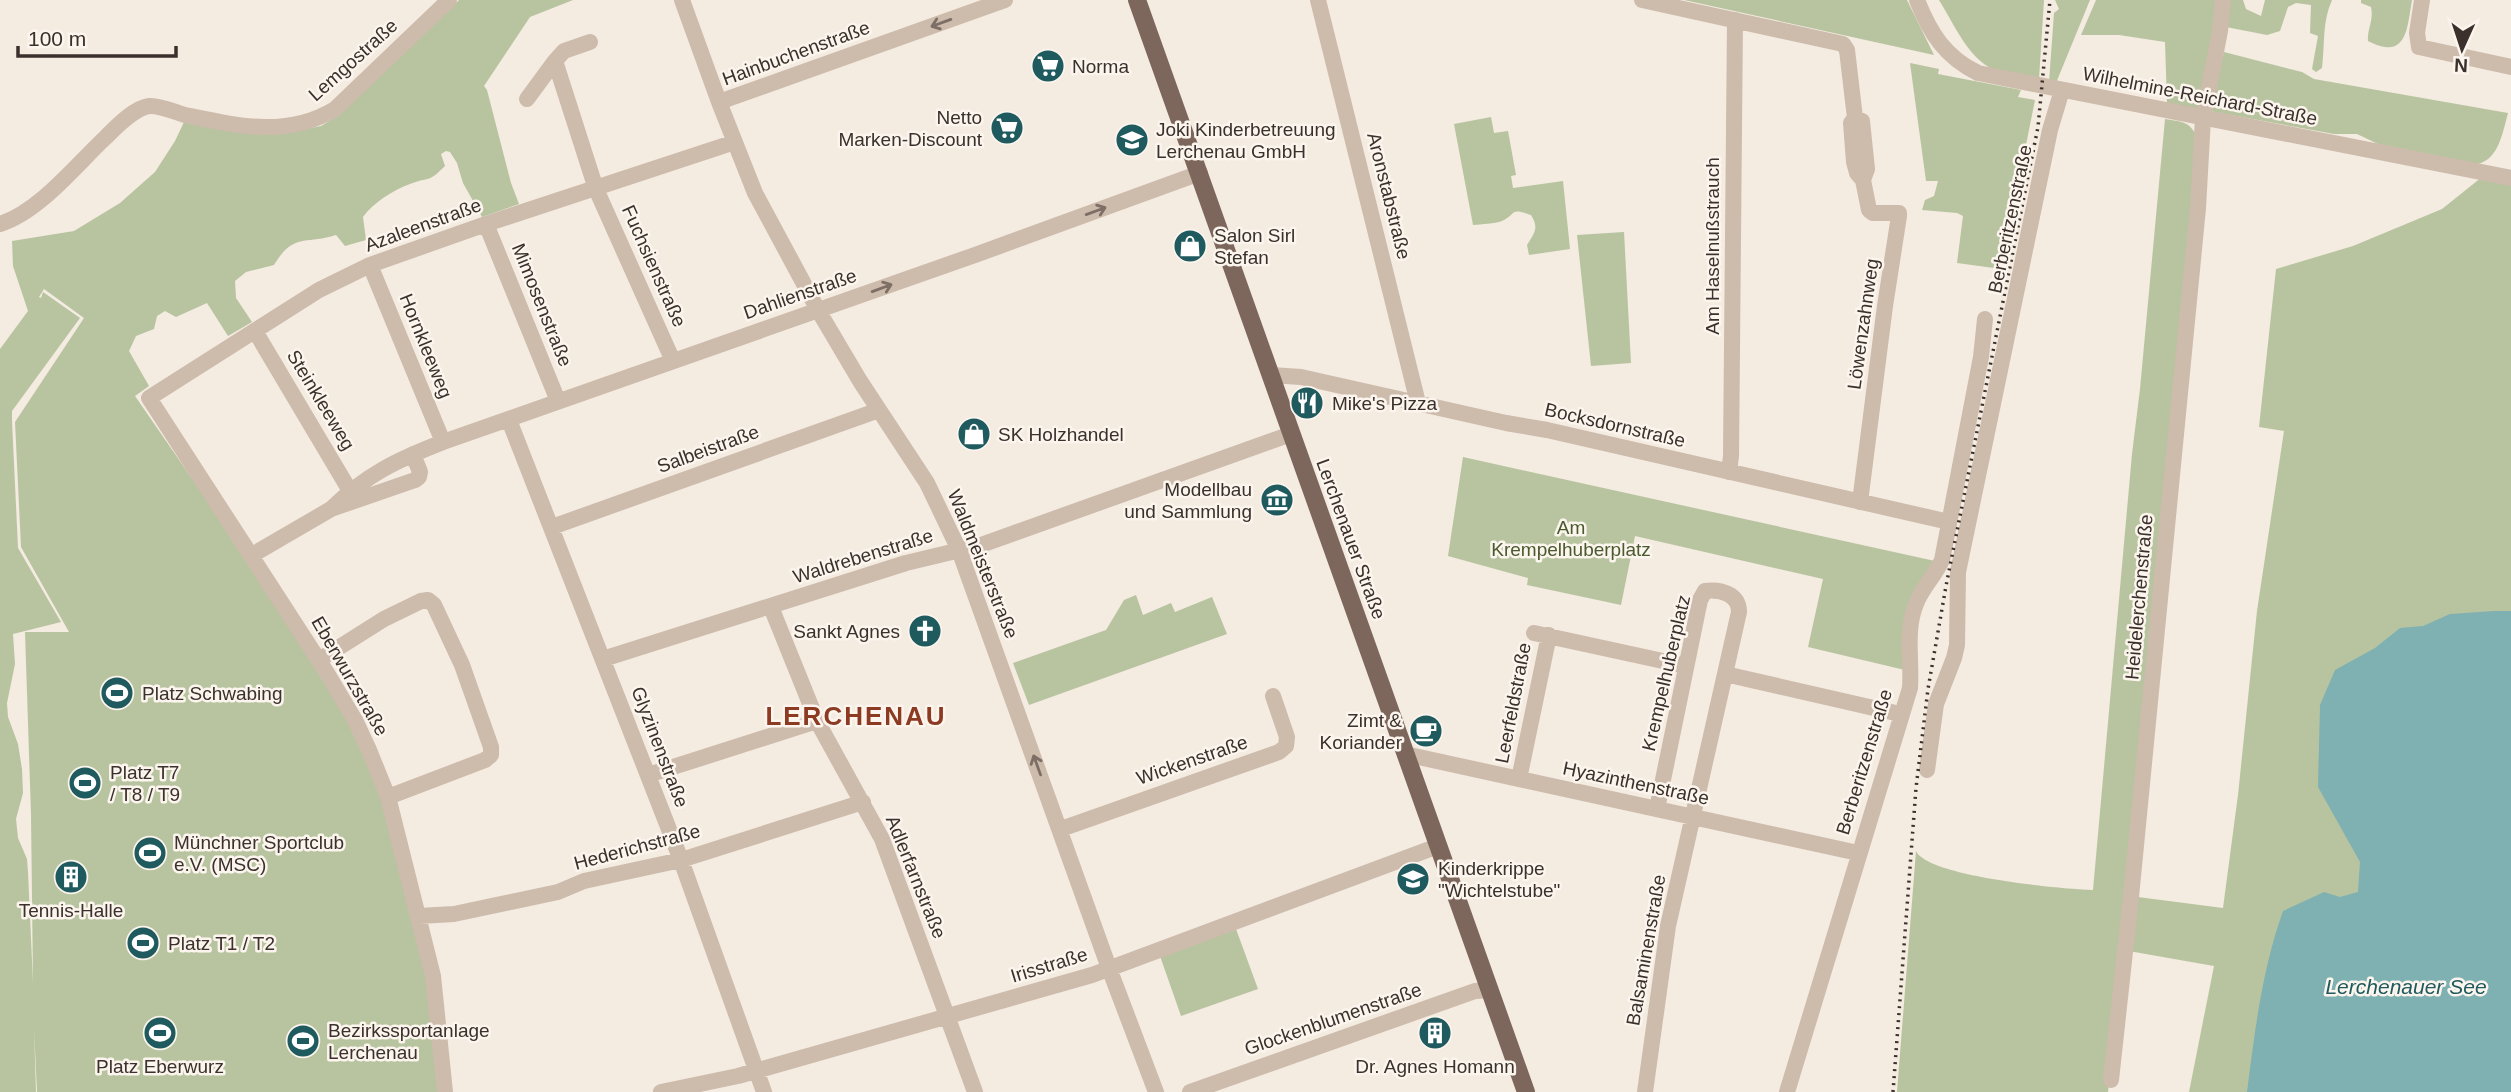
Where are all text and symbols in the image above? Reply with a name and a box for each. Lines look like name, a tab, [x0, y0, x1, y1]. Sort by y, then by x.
scale bar	[18, 14, 175, 58]
north arrow	[2427, 14, 2497, 84]
street label: Lemgostraße	[304, 15, 402, 105]
street label: Hainbuchenstraße	[719, 17, 873, 89]
one-way arrow	[930, 18, 952, 30]
text: 100 m	[28, 27, 86, 50]
supermarket icon: Norma	[1029, 47, 1067, 85]
text: N	[2454, 55, 2469, 76]
place label: Norma	[1072, 56, 1129, 77]
street label: Wilhelmine-Reichard-Straße	[2081, 63, 2319, 129]
place label: Netto Marken-Discount	[838, 107, 983, 150]
supermarket icon: Netto Marken-Discount	[988, 109, 1026, 147]
place label: Joki Kinderbetreuung Lerchenau GmbH	[1156, 119, 1336, 162]
school or university icon: Joki Kinderbetreuung Lerchenau GmbH	[1113, 121, 1151, 159]
street label: Aronstabstraße	[1363, 130, 1415, 262]
street label: Berberitzenstraße	[1984, 143, 2036, 295]
street label: Am Haselnußstrauch	[1702, 157, 1723, 335]
street label: Azaleenstraße	[362, 194, 484, 256]
street label: Fuchsienstraße	[618, 202, 690, 330]
one-way arrow	[1085, 204, 1107, 217]
place label: Salon Sirl Stefan	[1214, 225, 1295, 268]
shop icon: Salon Sirl Stefan	[1171, 227, 1209, 265]
street label: Mimosenstraße	[508, 240, 576, 370]
street label: Löwenzahnweg	[1843, 257, 1883, 391]
street label: Dahlienstraße	[741, 265, 859, 323]
one-way arrow	[870, 281, 892, 293]
street label: Hornkleeweg	[395, 291, 457, 401]
street label: Steinkleeweg	[283, 346, 359, 454]
restaurant icon: Mike's Pizza	[1288, 384, 1326, 422]
place label: Mike's Pizza	[1332, 393, 1437, 414]
street label: Bocksdornstraße	[1543, 399, 1687, 451]
shop icon: SK Holzhandel	[955, 415, 993, 453]
street label: Salbeistraße	[654, 421, 762, 477]
place label: SK Holzhandel	[998, 424, 1124, 445]
street label: Lerchenauer Straße	[1312, 456, 1390, 622]
place label: Modellbau und Sammlung	[1124, 479, 1252, 522]
museum icon: Modellbau und Sammlung	[1258, 481, 1296, 519]
street label: Waldmeisterstraße	[944, 486, 1022, 642]
street label: Heidelerchenstraße	[2121, 513, 2157, 681]
park label: Am Krempelhuberplatz	[1491, 517, 1651, 560]
street label: Waldrebenstraße	[791, 525, 935, 587]
street label: Krempelhuberplatz	[1638, 593, 1694, 753]
church icon: Sankt Agnes	[906, 612, 944, 650]
street label: Eberwurzstraße	[307, 613, 393, 739]
place label: Sankt Agnes	[793, 621, 900, 642]
street label: Leerfeldstraße	[1491, 641, 1535, 765]
sports icon: Platz Schwabing	[98, 674, 136, 712]
place label: Platz Schwabing	[142, 683, 282, 704]
street label: Glyzinenstraße	[627, 684, 693, 810]
street label: Berberitzenstraße	[1832, 687, 1896, 837]
district label: LERCHENAU	[765, 701, 947, 731]
place label: Zimt & Koriander	[1320, 710, 1403, 753]
cafe icon: Zimt & Koriander	[1407, 712, 1445, 750]
street label: Wickenstraße	[1134, 731, 1250, 789]
one-way arrow	[1030, 754, 1042, 776]
street label: Hyazinthenstraße	[1561, 757, 1711, 809]
place label: Platz T7 / T8 / T9	[110, 762, 180, 805]
sports icon: Platz T7 / T8 / T9	[66, 764, 104, 802]
street label: Adlerfarnstraße	[882, 812, 950, 942]
street label: Hederichstraße	[572, 820, 702, 874]
place label: Münchner Sportclub e.V. (MSC)	[174, 832, 344, 875]
sports icon: Münchner Sportclub e.V. (MSC)	[131, 834, 169, 872]
building icon: Tennis-Halle	[52, 858, 90, 896]
place label: Kinderkrippe "Wichtelstube"	[1438, 858, 1560, 901]
school or university icon: Kinderkrippe "Wichtelstube"	[1394, 860, 1432, 898]
street label: Balsaminenstraße	[1622, 873, 1670, 1027]
place label: Tennis-Halle	[19, 900, 123, 921]
sports icon: Platz T1 / T2	[124, 924, 162, 962]
place label: Platz T1 / T2	[168, 933, 275, 954]
street label: Irisstraße	[1008, 943, 1090, 987]
water label: Lerchenauer See	[2325, 975, 2487, 998]
street label: Glockenblumenstraße	[1242, 979, 1424, 1059]
sports icon: Platz Eberwurz	[141, 1014, 179, 1052]
building icon: Dr. Agnes Homann	[1416, 1014, 1454, 1052]
place label: Bezirkssportanlage Lerchenau	[328, 1020, 490, 1063]
sports icon: Bezirkssportanlage Lerchenau	[284, 1022, 322, 1060]
place label: Platz Eberwurz	[96, 1056, 224, 1077]
place label: Dr. Agnes Homann	[1355, 1056, 1515, 1077]

